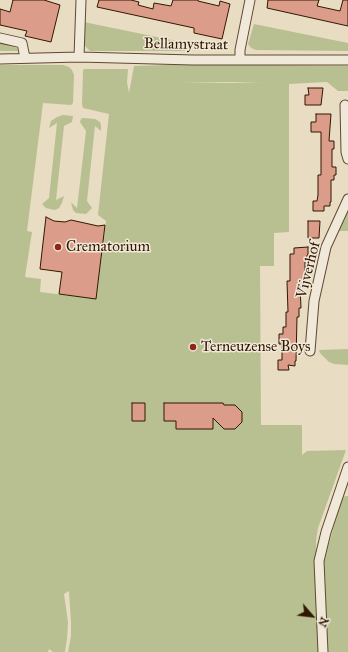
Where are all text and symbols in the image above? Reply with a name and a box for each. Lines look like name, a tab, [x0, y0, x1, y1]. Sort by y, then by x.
street label: Bellamystraat	[144, 35, 228, 55]
place label: Crematorium	[66, 238, 150, 256]
street label: Vijverhof	[293, 240, 325, 300]
marker: Crematorium	[53, 242, 63, 252]
place label: Terneuzense Boys	[201, 338, 310, 356]
marker: Terneuzense Boys	[188, 342, 198, 352]
north arrow	[292, 596, 332, 636]
text: N	[315, 615, 331, 629]

